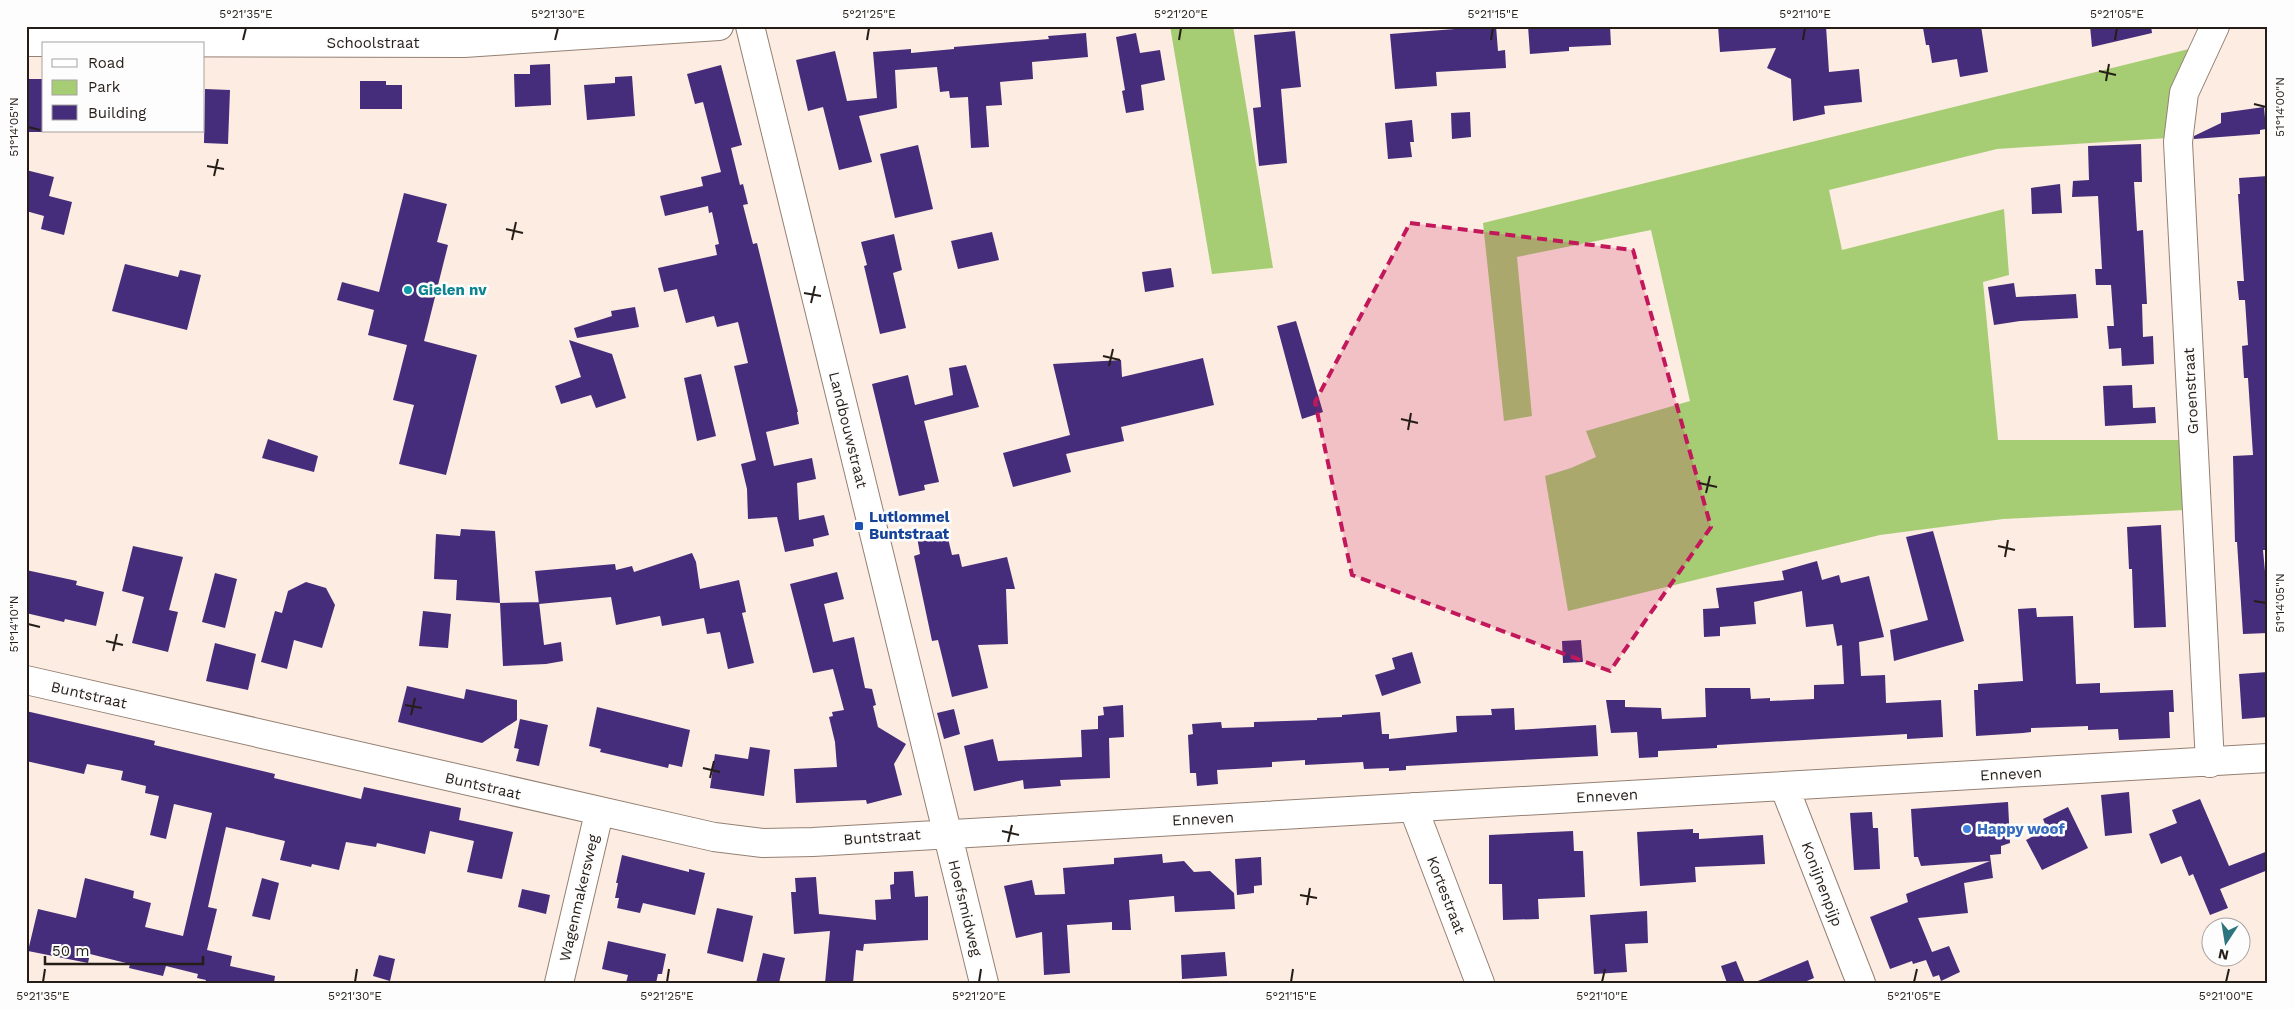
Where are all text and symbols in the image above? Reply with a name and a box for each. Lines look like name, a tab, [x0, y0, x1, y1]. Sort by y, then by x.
text: 5°21'35"E	[219, 7, 273, 21]
text: 5°21'30"E	[531, 7, 585, 21]
text: 5°21'25"E	[842, 7, 896, 21]
text: 5°21'20"E	[1154, 7, 1208, 21]
text: 5°21'15"E	[1467, 7, 1519, 21]
text: 5°21'10"E	[1779, 7, 1831, 21]
text: 5°21'05"E	[2090, 7, 2144, 21]
street label: Schoolstraat	[327, 34, 420, 52]
legend	[42, 42, 205, 132]
text: Road	[88, 54, 125, 72]
text: 51°14'00"N	[2273, 77, 2287, 137]
text: Park	[88, 78, 121, 96]
text: 51°14'05"N	[7, 97, 21, 157]
text: Building	[88, 104, 146, 122]
place label: Gielen nv	[418, 281, 487, 299]
marker: Gielen nv	[402, 284, 414, 296]
street label: Groenstraat	[2180, 347, 2202, 435]
street label: Landbouwstraat	[825, 370, 871, 491]
place label: Lutlommel Buntstraat	[869, 508, 950, 543]
marker: Lutlommel Buntstraat	[853, 520, 865, 532]
text: 51°14'05"N	[2273, 573, 2287, 633]
text: 51°14'10"N	[7, 595, 21, 653]
street label: Buntstraat	[49, 678, 130, 713]
street label: Enneven	[1979, 763, 2043, 785]
street label: Buntstraat	[443, 769, 524, 804]
street label: Enneven	[1575, 785, 1639, 807]
street label: Enneven	[1171, 808, 1235, 830]
place label: Happy woof	[1977, 820, 2065, 838]
marker: Happy woof	[1961, 823, 1973, 835]
street label: Buntstraat	[843, 825, 922, 849]
street label: Wagenmakersweg	[556, 833, 602, 963]
street label: Konijnenpijp	[1798, 839, 1846, 929]
street label: Kortestraat	[1423, 854, 1469, 937]
street label: Hoefsmidweg	[944, 858, 986, 958]
north arrow	[2202, 916, 2252, 966]
scale bar	[45, 934, 202, 966]
text: 50 m	[52, 942, 89, 960]
text: N	[2217, 946, 2230, 964]
text: 5°21'35"E	[16, 989, 70, 1003]
text: 5°21'30"E	[328, 989, 382, 1003]
text: 5°21'25"E	[640, 989, 694, 1003]
text: 5°21'20"E	[952, 989, 1006, 1003]
text: 5°21'15"E	[1265, 989, 1317, 1003]
text: 5°21'10"E	[1576, 989, 1628, 1003]
text: 5°21'05"E	[1887, 989, 1941, 1003]
text: 5°21'00"E	[2199, 989, 2254, 1003]

